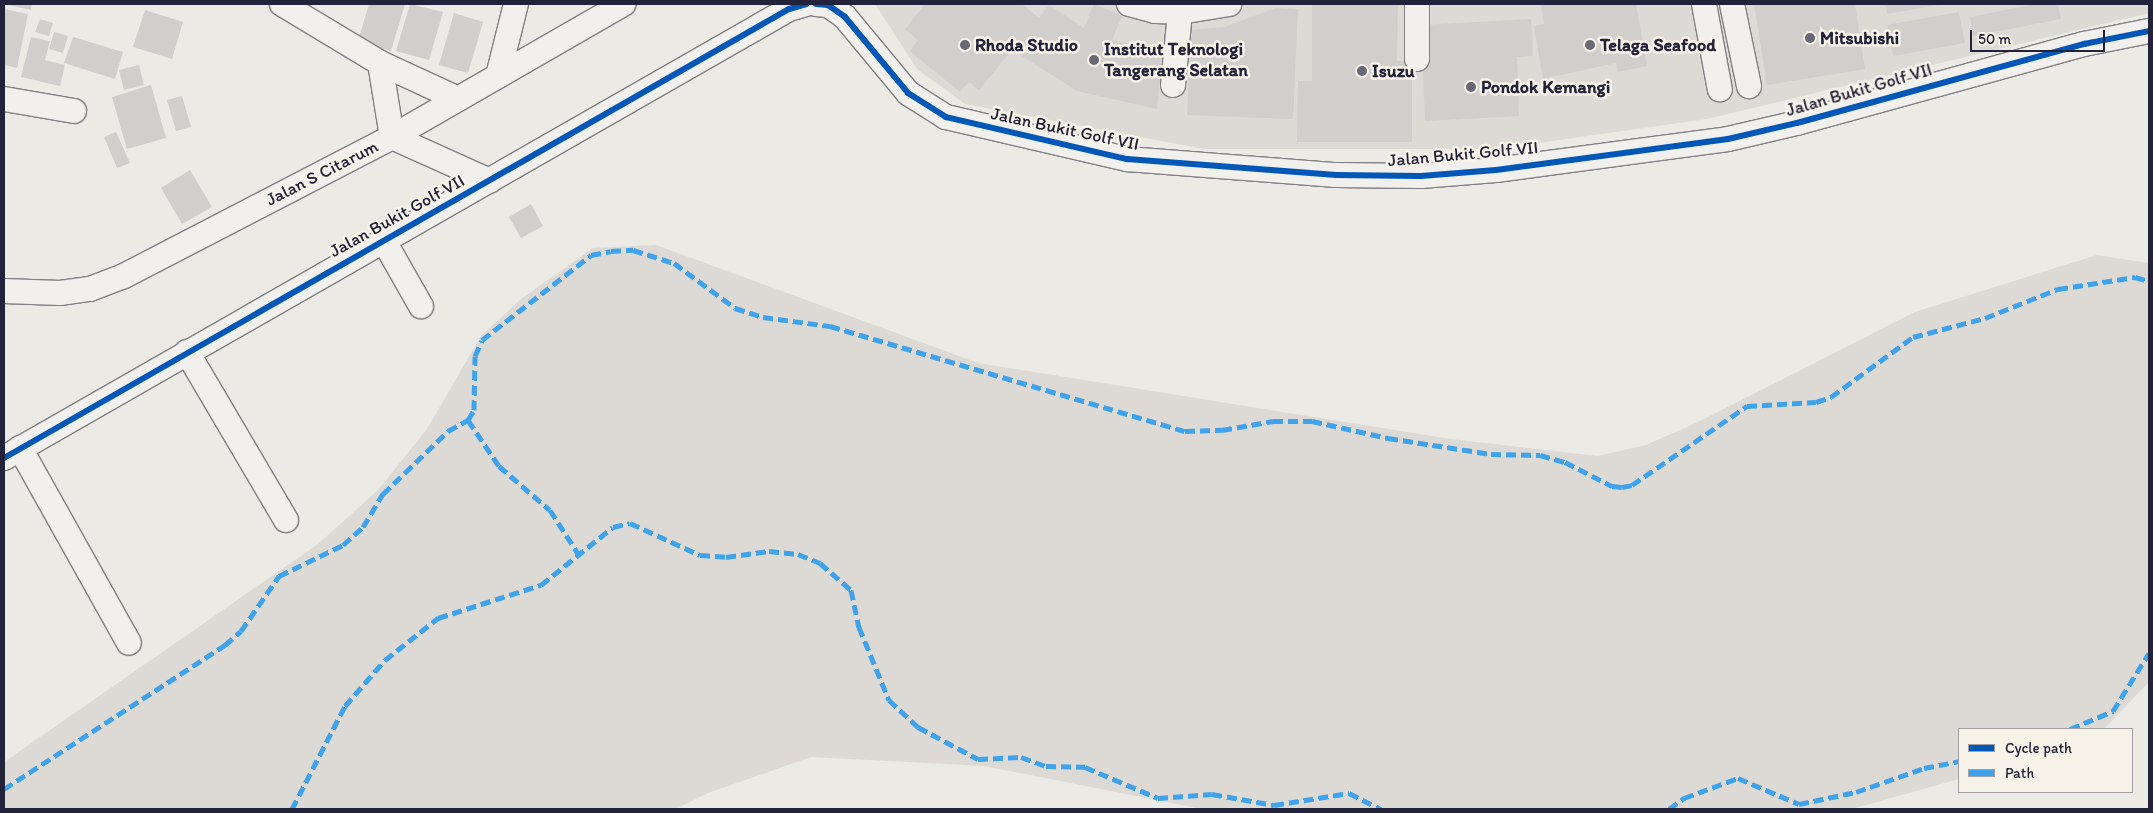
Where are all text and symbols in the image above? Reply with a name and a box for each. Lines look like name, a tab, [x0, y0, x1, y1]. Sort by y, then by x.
scale bar	[1973, 20, 2108, 52]
place label: Mitsubishi	[1820, 27, 1899, 49]
text: 50 m	[1978, 30, 2011, 48]
marker: Mitsubishi	[1804, 32, 1816, 44]
place label: Rhoda Studio	[975, 34, 1078, 56]
place label: Telaga Seafood	[1600, 34, 1716, 56]
marker: Rhoda Studio	[959, 39, 971, 51]
place label: Institut Teknologi Tangerang Selatan	[1104, 39, 1248, 82]
marker: Telaga Seafood	[1584, 39, 1596, 51]
marker: Institut Teknologi Tangerang Selatan	[1088, 54, 1100, 66]
street label: Jalan Bukit Golf VII	[1783, 59, 1935, 121]
place label: Isuzu	[1372, 60, 1415, 82]
marker: Isuzu	[1356, 65, 1368, 77]
place label: Pondok Kemangi	[1481, 76, 1610, 98]
marker: Pondok Kemangi	[1465, 81, 1477, 93]
street label: Jalan Bukit Golf VII	[989, 103, 1141, 155]
street label: Jalan S Citarum	[262, 135, 382, 211]
street label: Jalan Bukit Golf VII	[1387, 137, 1539, 171]
street label: Jalan Bukit Golf VII	[326, 170, 468, 262]
legend	[1958, 728, 2133, 793]
text: Cycle path	[2005, 739, 2072, 757]
text: Path	[2005, 764, 2034, 782]

